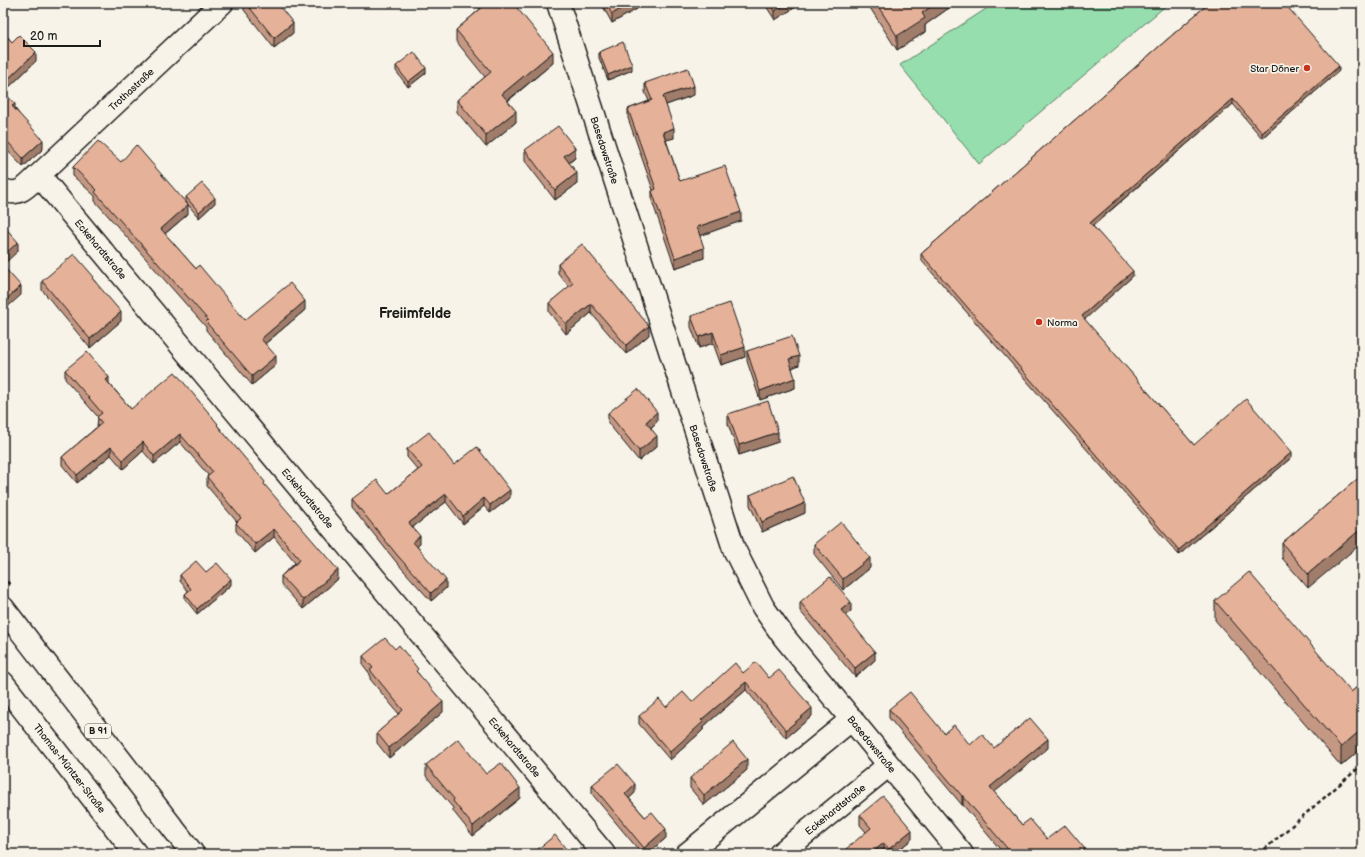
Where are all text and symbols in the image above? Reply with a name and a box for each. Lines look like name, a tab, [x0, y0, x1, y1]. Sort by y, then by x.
scale bar	[24, 22, 100, 48]
text: 20 m	[30, 29, 57, 44]
place label: Star Döner	[1250, 63, 1299, 75]
marker: Star Döner	[1302, 63, 1312, 73]
street label: Trothastraße	[107, 66, 157, 114]
street label: Basedowstraße	[588, 115, 621, 186]
street label: Eckehardtstraße	[72, 217, 129, 282]
district label: Freiimfelde	[379, 305, 451, 322]
marker: Norma	[1034, 317, 1044, 327]
place label: Norma	[1047, 317, 1078, 329]
street label: Basedowstraße	[687, 423, 720, 494]
street label: Eckehardtstraße	[279, 466, 336, 531]
street label: Basedowstraße	[845, 714, 898, 776]
street label: Eckehardtstraße	[486, 715, 543, 780]
street label: Thomas-Müntzer-Straße	[31, 722, 108, 816]
road number: B 91	[85, 724, 111, 738]
street label: Eckehardtstraße	[803, 782, 868, 838]

